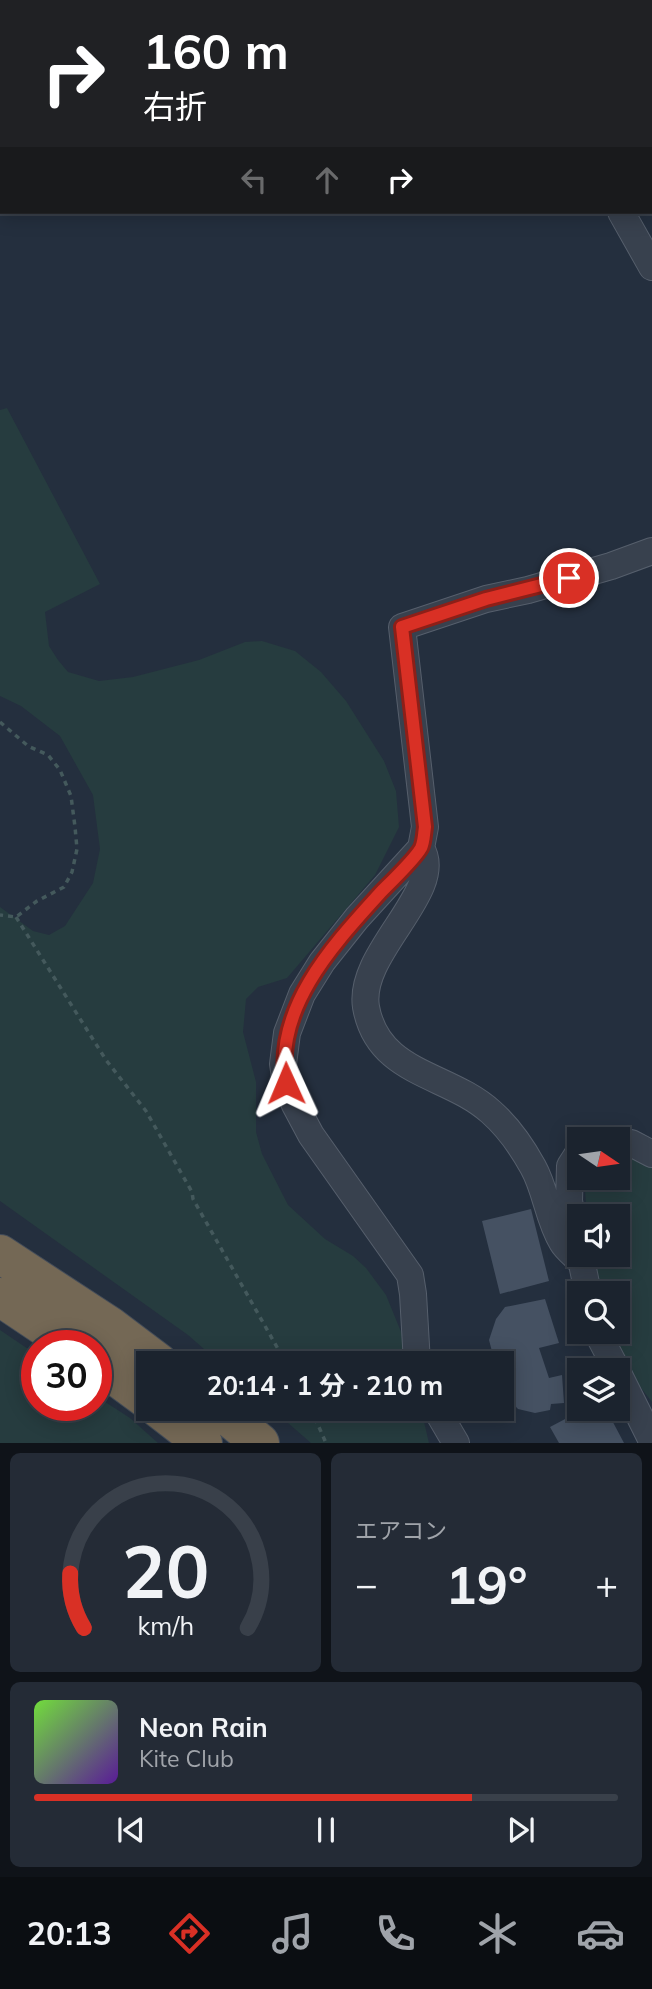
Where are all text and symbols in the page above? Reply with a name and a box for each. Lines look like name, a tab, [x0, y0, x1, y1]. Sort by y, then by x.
text: 160 m	[143, 20, 289, 81]
icon: right	[28, 28, 119, 119]
text: 右折	[143, 86, 207, 126]
icon: left	[235, 161, 273, 199]
icon: ahead	[308, 161, 346, 199]
icon: right	[381, 161, 419, 199]
pin	[539, 548, 599, 608]
icon: arrive	[550, 559, 588, 597]
position arrow	[249, 1046, 323, 1120]
north arrow	[567, 1127, 630, 1190]
map controls	[567, 1127, 630, 1421]
button: sound	[567, 1204, 630, 1267]
button: search	[567, 1281, 630, 1344]
speed limit sign: 30	[21, 1330, 112, 1421]
button: layers	[567, 1358, 630, 1421]
text: 20:14 · 1 分 · 210 m	[207, 1369, 443, 1402]
text: エアコン	[355, 1516, 447, 1545]
text: 20	[122, 1526, 209, 1617]
text: 19°	[445, 1552, 528, 1617]
text: −	[355, 1560, 378, 1608]
text: +	[595, 1560, 618, 1608]
text: km/h	[137, 1610, 194, 1641]
text: Neon Rain	[139, 1711, 268, 1744]
text: Kite Club	[139, 1744, 234, 1773]
icon: previous	[112, 1811, 150, 1849]
icon: pause	[307, 1811, 345, 1849]
icon: next	[502, 1811, 540, 1849]
icon: directions	[165, 1909, 214, 1958]
icon: music	[268, 1909, 317, 1958]
icon: phone	[371, 1909, 420, 1958]
icon: climate	[473, 1909, 522, 1958]
icon: car	[576, 1909, 625, 1958]
text: 20:13	[27, 1913, 112, 1953]

